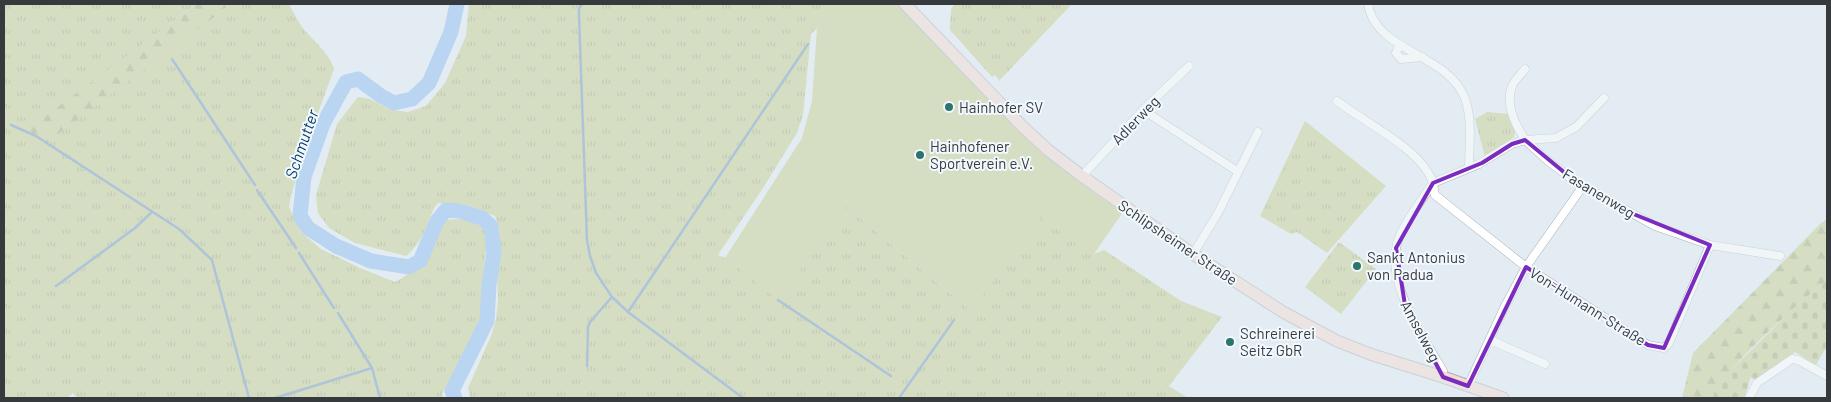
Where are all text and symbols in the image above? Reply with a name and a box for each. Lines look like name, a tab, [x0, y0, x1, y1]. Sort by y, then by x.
street label: Adlerweg	[1107, 92, 1163, 148]
place label: Hainhofer SV	[959, 98, 1043, 116]
marker: Hainhofer SV	[943, 101, 955, 113]
water label: Schmutter	[280, 106, 322, 181]
place label: Hainhofener Sportverein e.V.	[930, 137, 1033, 172]
marker: Hainhofener Sportverein e.V.	[914, 149, 926, 161]
street label: Fasanenweg	[1560, 164, 1638, 222]
street label: Schlipsheimer Straße	[1115, 195, 1241, 289]
place label: Sankt Antonius von Padua	[1367, 248, 1465, 283]
marker: Sankt Antonius von Padua	[1351, 260, 1363, 272]
street label: Von-Humann-Straße	[1527, 263, 1649, 349]
street label: Amselweg	[1397, 297, 1445, 365]
place label: Schreinerei Seitz GbR	[1240, 324, 1315, 359]
marker: Schreinerei Seitz GbR	[1224, 336, 1236, 348]

